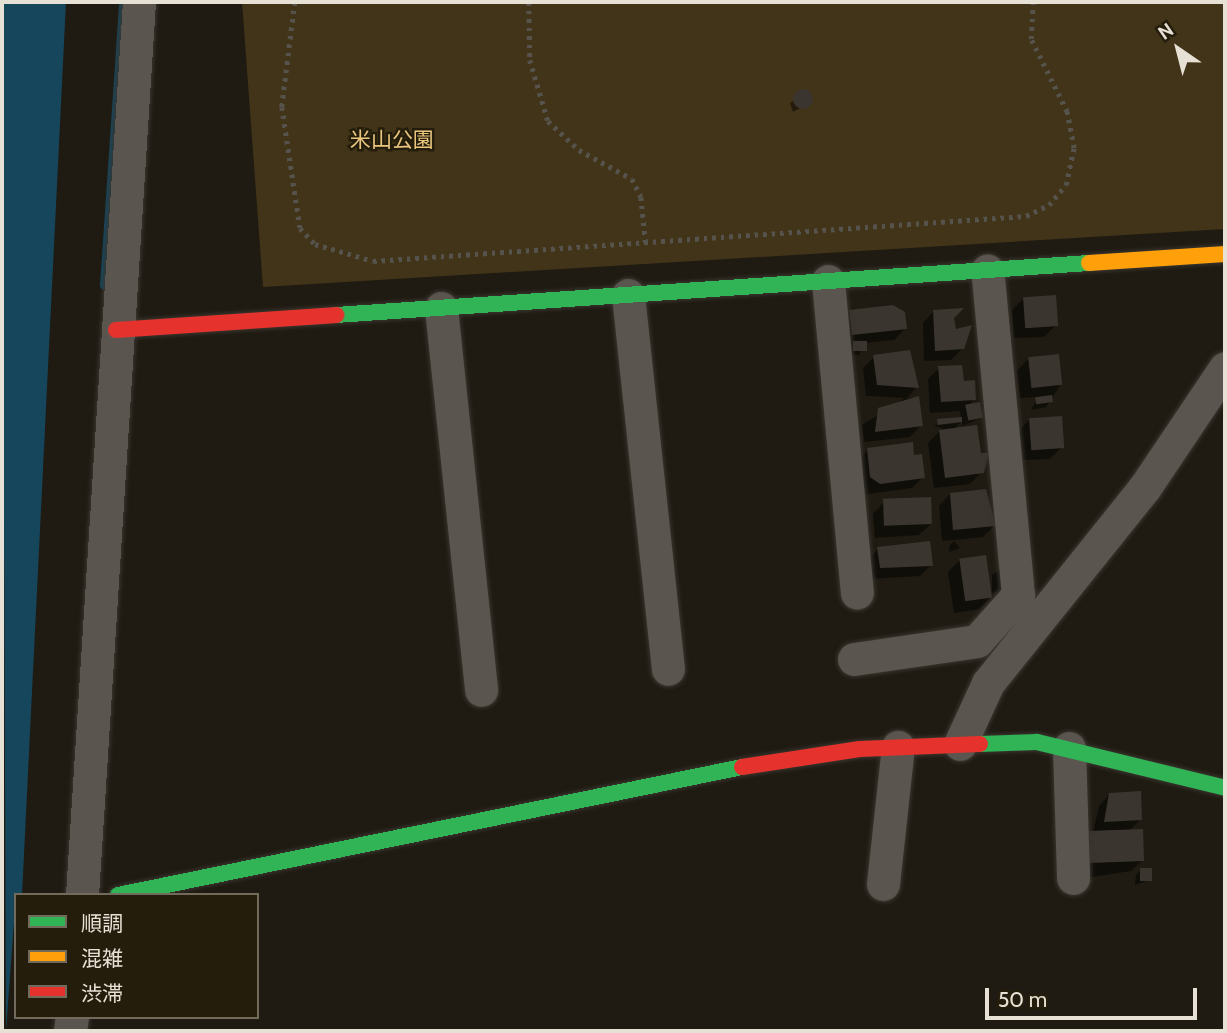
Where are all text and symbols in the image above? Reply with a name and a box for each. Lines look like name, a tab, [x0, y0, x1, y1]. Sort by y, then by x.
north arrow	[1143, 14, 1213, 84]
text: N	[1154, 18, 1178, 45]
park label: 米山公園	[350, 127, 434, 153]
legend	[14, 893, 259, 1019]
text: 順調	[81, 911, 123, 936]
text: 混雑	[81, 946, 123, 971]
scale bar	[989, 974, 1201, 1018]
text: 渋滞	[81, 981, 123, 1006]
text: 50 m	[998, 987, 1047, 1012]

